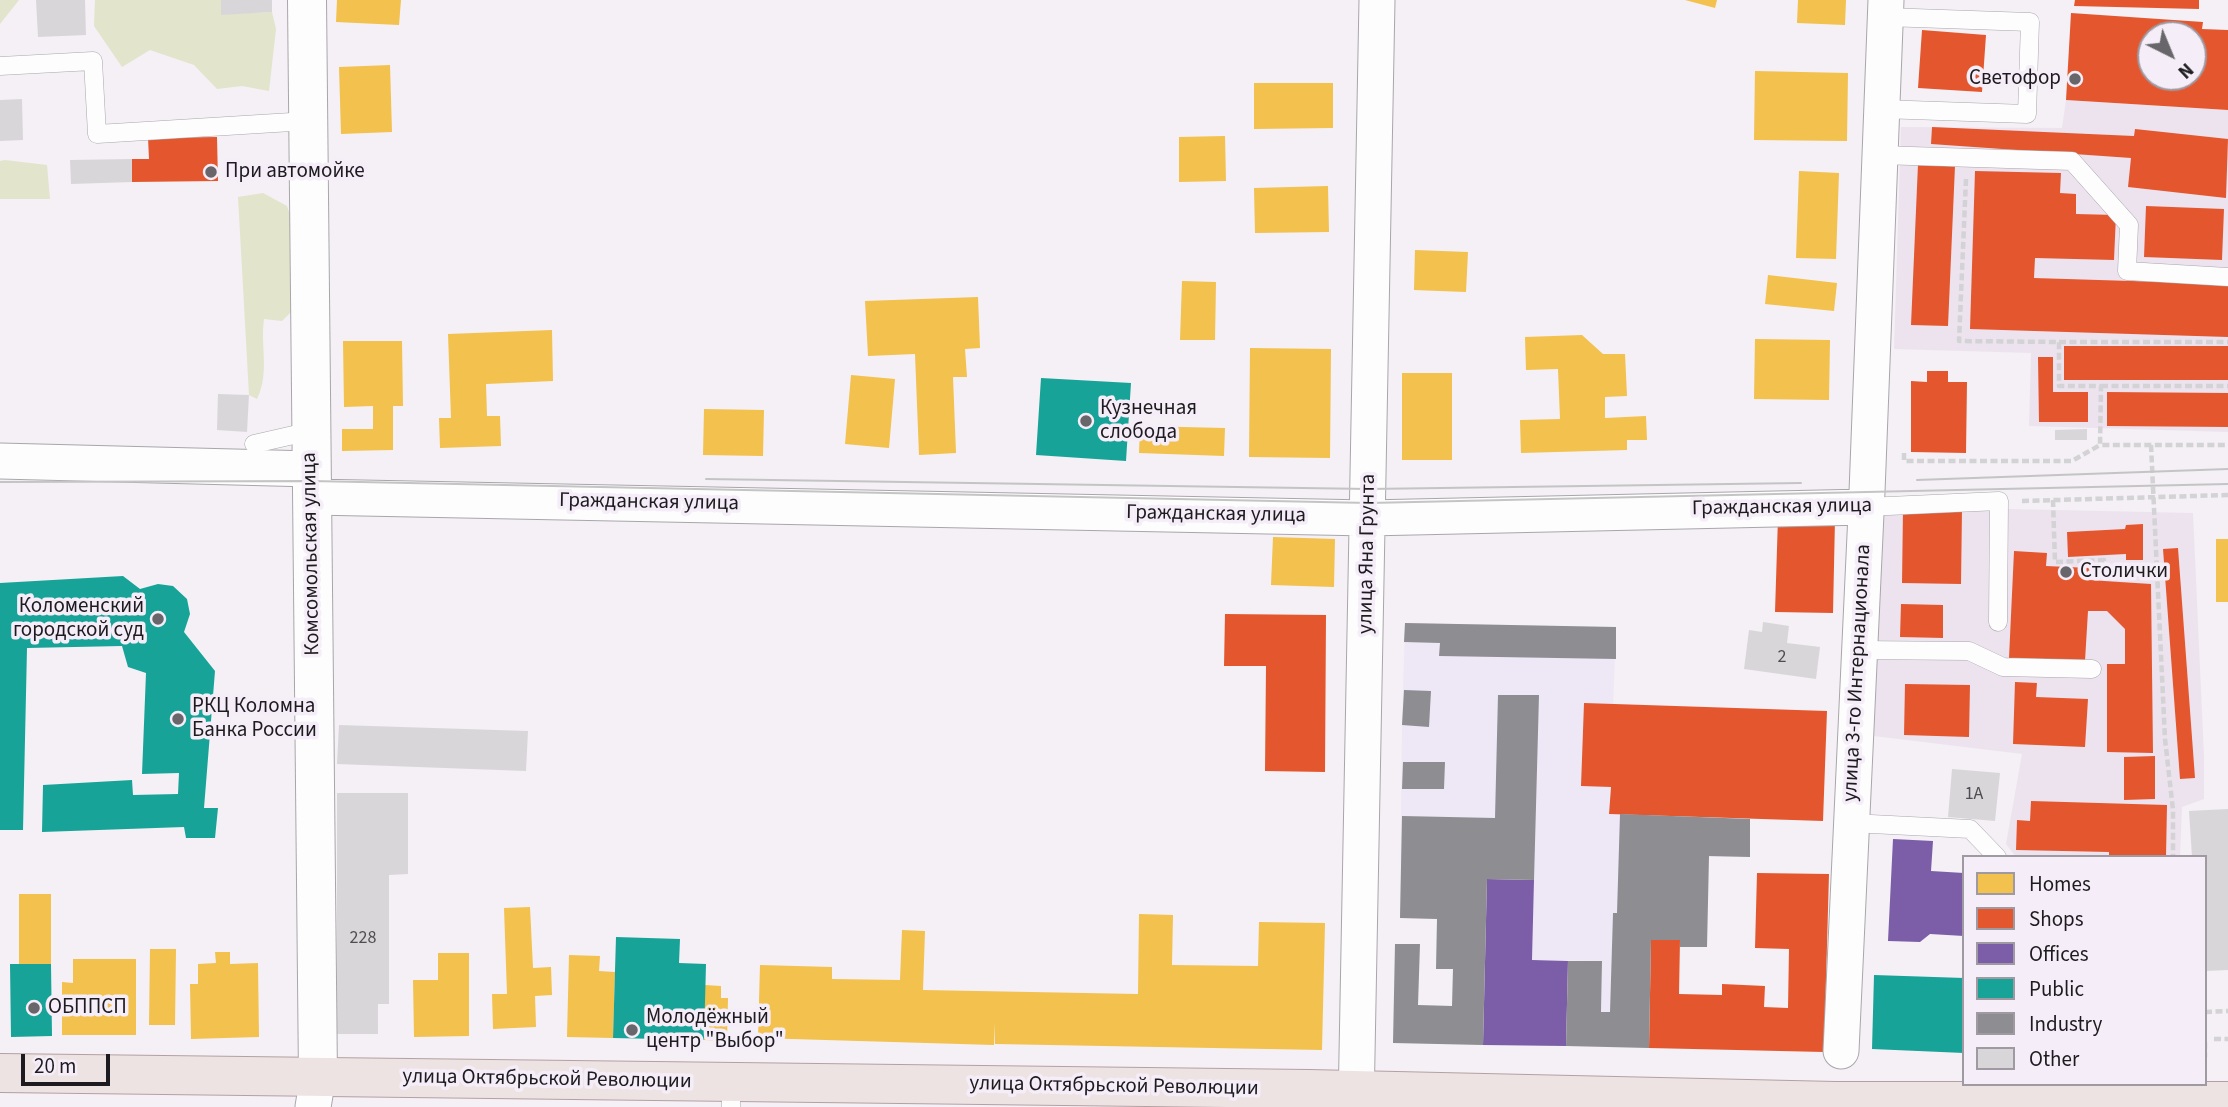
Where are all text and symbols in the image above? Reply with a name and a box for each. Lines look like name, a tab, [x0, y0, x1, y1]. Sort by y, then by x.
north arrow	[2137, 21, 2207, 91]
text: N	[2171, 56, 2199, 84]
place label: Светофор	[1969, 66, 2061, 92]
marker: Светофор	[2067, 71, 2083, 87]
place label: При автомойке	[225, 159, 365, 185]
marker: При автомойке	[203, 164, 219, 180]
place label: Кузнечная слобода	[1100, 396, 1197, 446]
marker: Кузнечная слобода	[1078, 413, 1094, 429]
street label: Комсомольская улица	[298, 452, 326, 656]
street label: улица Яна Грунта	[1354, 474, 1382, 634]
street label: Гражданская улица	[559, 489, 739, 517]
street label: Гражданская улица	[1692, 494, 1872, 522]
street label: Гражданская улица	[1126, 501, 1306, 529]
street label: улица 3-го Интернационала	[1839, 543, 1877, 803]
place label: Столички	[2080, 559, 2168, 585]
marker: Столички	[2058, 564, 2074, 580]
place label: Коломенский городской суд	[13, 594, 144, 644]
marker: Коломенский городской суд	[150, 611, 166, 627]
house number: 2	[1778, 647, 1786, 669]
place label: РКЦ Коломна Банка России	[192, 694, 317, 744]
marker: РКЦ Коломна Банка России	[170, 711, 186, 727]
house number: 1А	[1965, 784, 1983, 806]
legend	[1962, 855, 2207, 1086]
text: Homes	[2029, 869, 2091, 899]
text: Shops	[2029, 904, 2083, 934]
house number: 228	[350, 928, 376, 950]
text: Offices	[2029, 939, 2089, 969]
text: Public	[2029, 974, 2084, 1004]
place label: ОБППСП	[48, 995, 127, 1021]
marker: ОБППСП	[26, 1000, 42, 1016]
place label: Молодёжный центр "Выбор"	[646, 1005, 784, 1055]
text: Industry	[2029, 1009, 2102, 1039]
marker: Молодёжный центр "Выбор"	[624, 1022, 640, 1038]
scale bar	[24, 1040, 114, 1084]
text: Other	[2029, 1044, 2079, 1074]
text: 20 m	[34, 1051, 76, 1081]
street label: улица Октябрьской Революции	[402, 1065, 692, 1095]
street label: улица Октябрьской Революции	[969, 1072, 1259, 1102]

